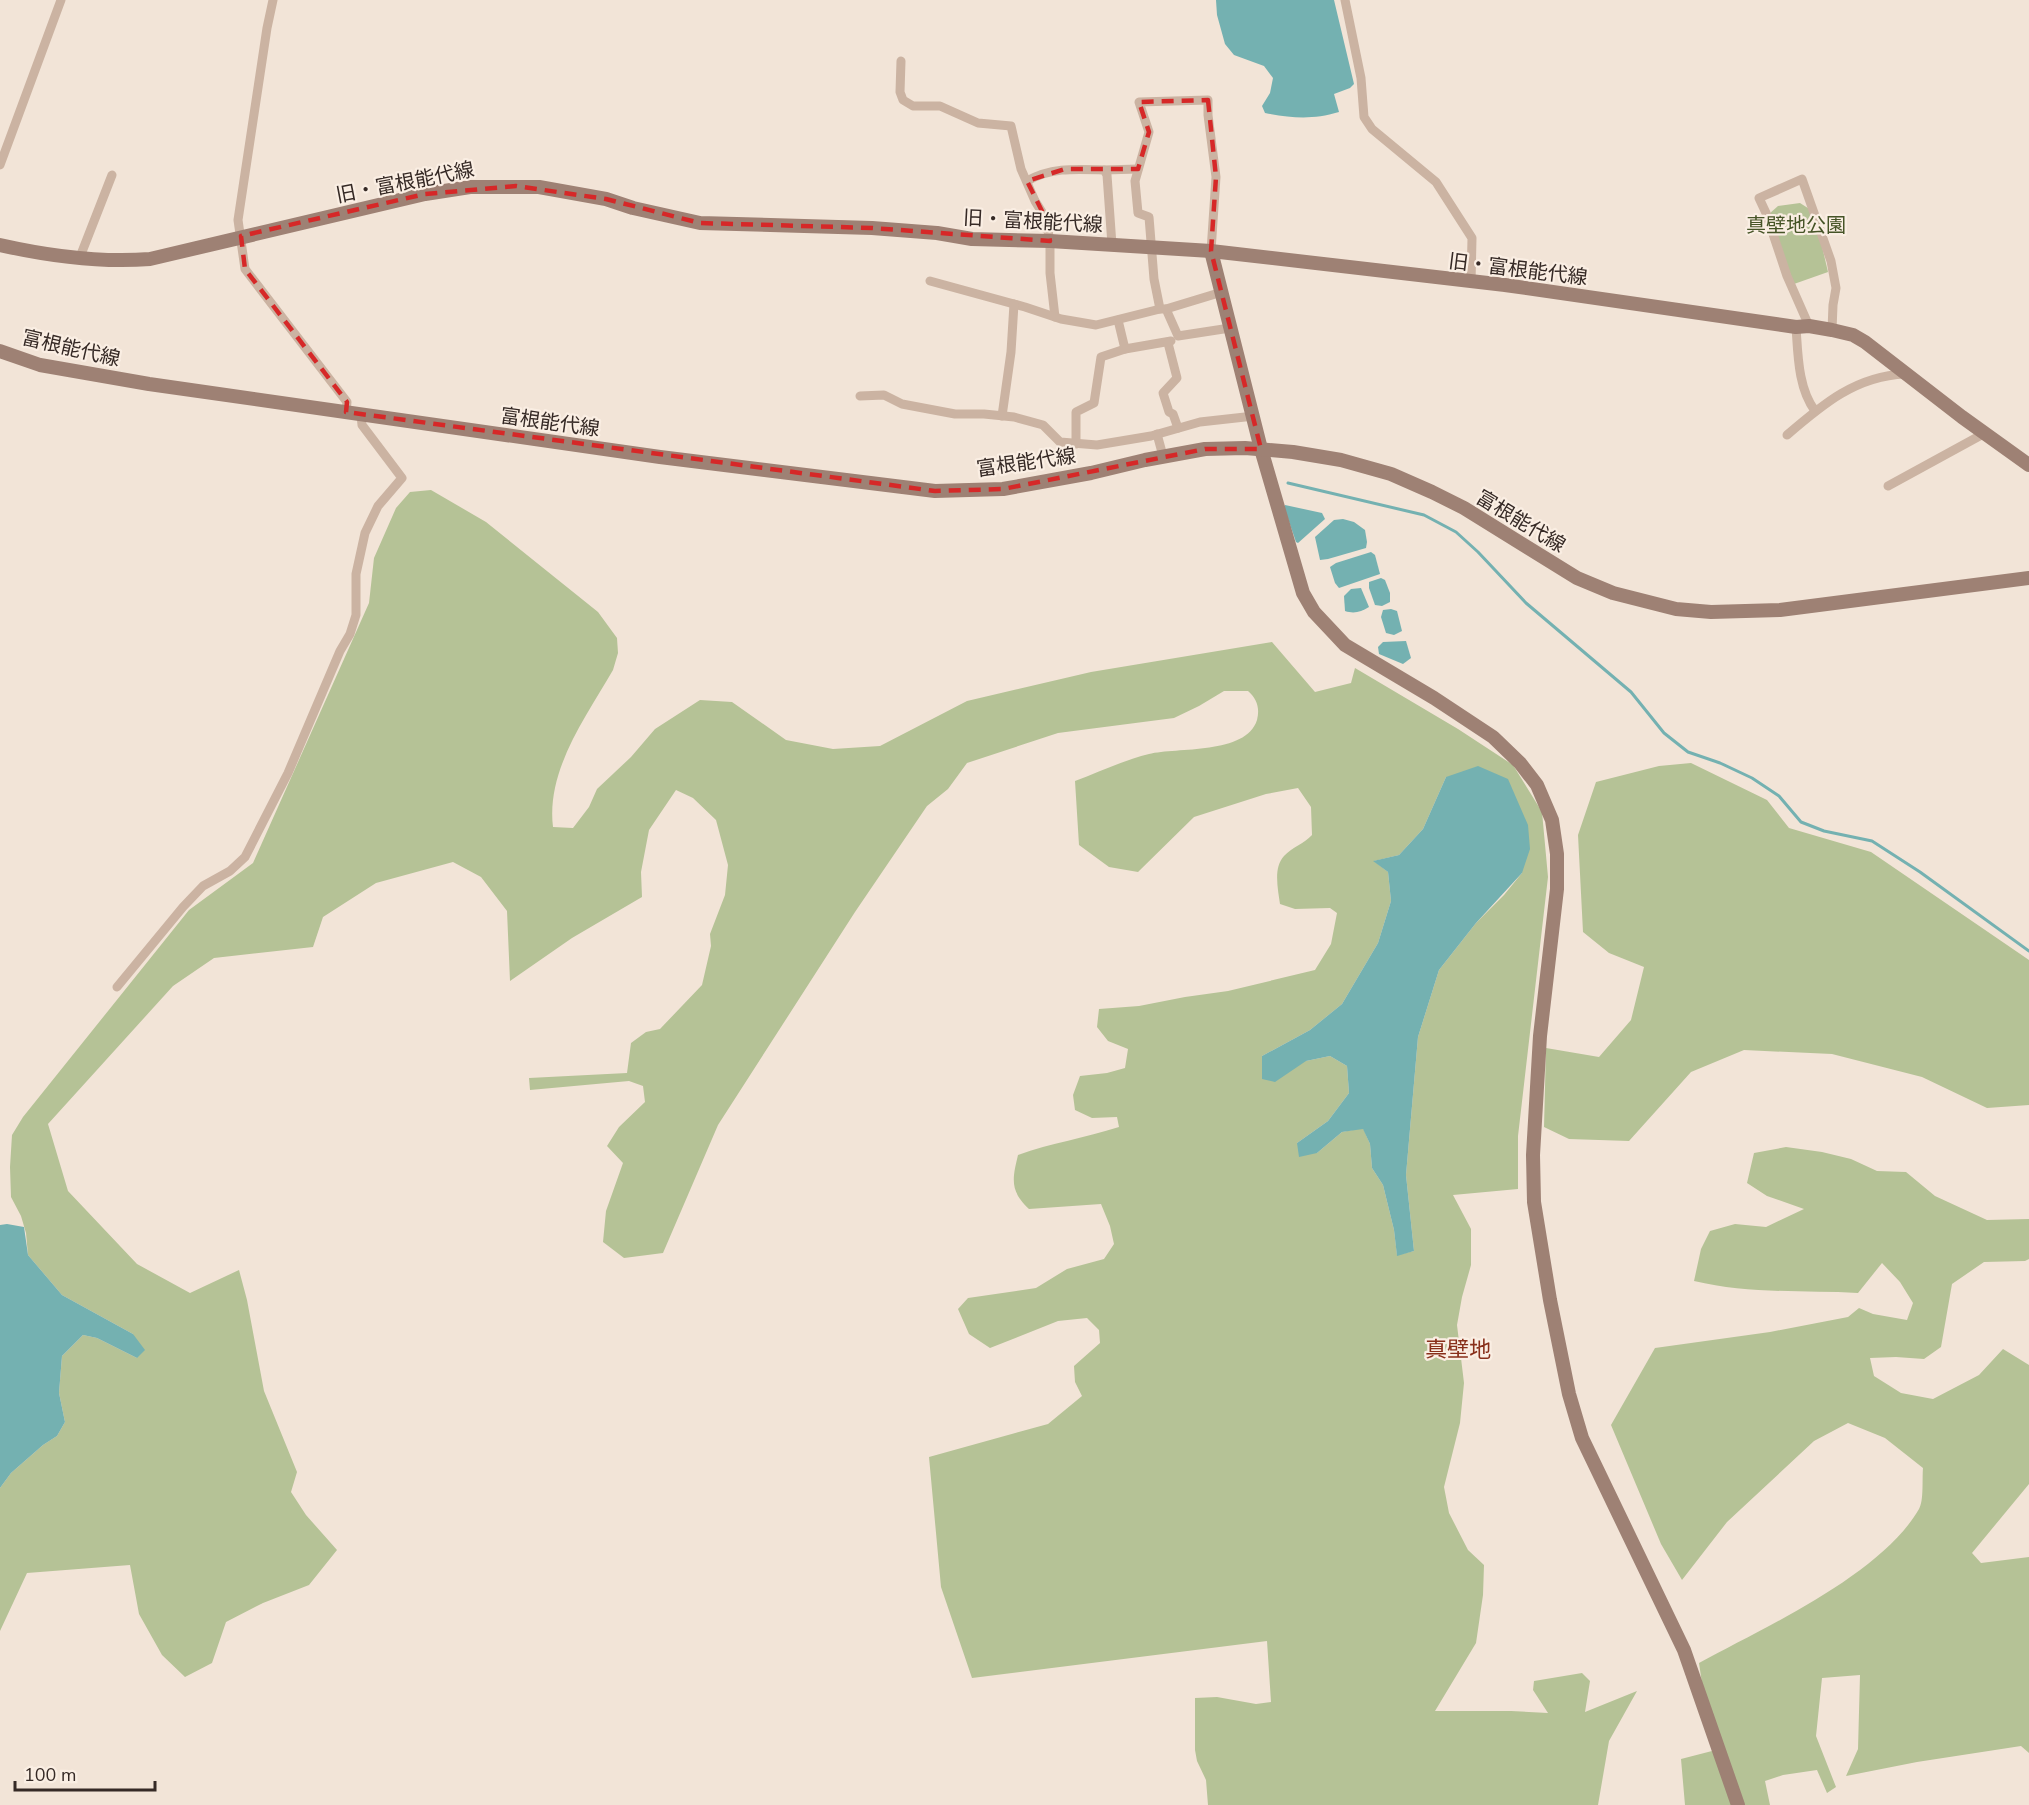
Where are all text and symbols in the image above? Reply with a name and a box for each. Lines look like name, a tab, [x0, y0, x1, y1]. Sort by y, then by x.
street label: 旧・富根能代線	[334, 156, 476, 209]
street label: 旧・富根能代線	[962, 204, 1104, 239]
park label: 真壁地公園	[1746, 212, 1846, 239]
street label: 旧・富根能代線	[1447, 248, 1589, 291]
street label: 富根能代線	[19, 324, 123, 373]
street label: 富根能代線	[499, 402, 601, 443]
street label: 富根能代線	[975, 442, 1077, 483]
street label: 富根能代線	[1471, 484, 1571, 559]
district label: 真壁地	[1425, 1335, 1491, 1365]
scale bar	[15, 1754, 154, 1792]
text: 100 m	[24, 1763, 76, 1787]

